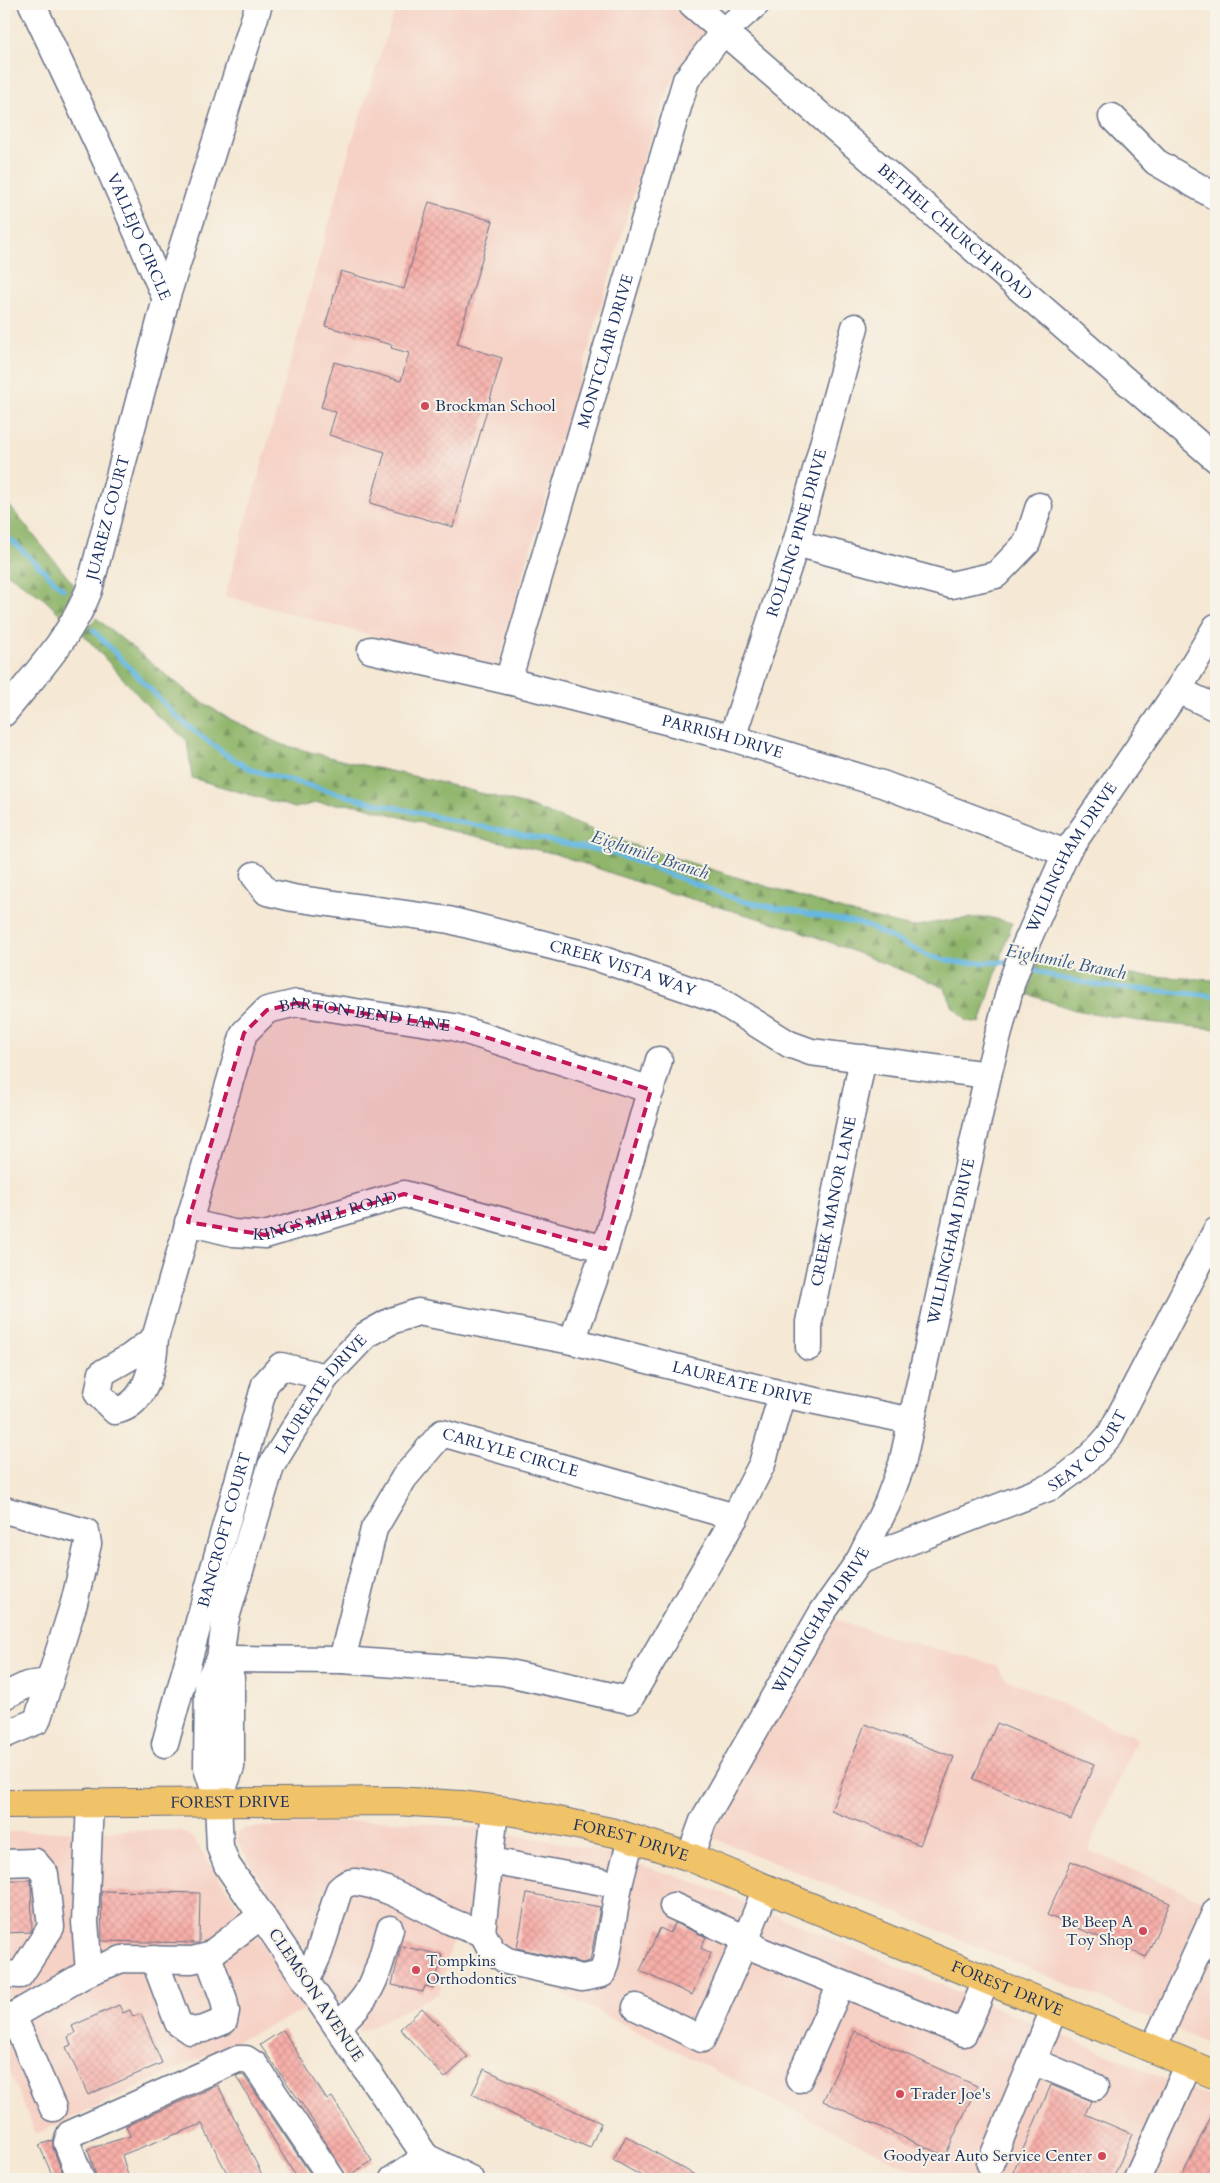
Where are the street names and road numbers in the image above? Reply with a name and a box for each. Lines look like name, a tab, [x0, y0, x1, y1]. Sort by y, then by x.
street label: BETHEL CHURCH ROAD	[873, 159, 1037, 306]
street label: VALLEJO CIRCLE	[102, 170, 176, 304]
street label: MONTCLAIR DRIVE	[572, 271, 639, 431]
street label: ROLLING PINE DRIVE	[761, 446, 832, 620]
street label: JUAREZ COURT	[81, 452, 135, 585]
street label: PARRISH DRIVE	[659, 710, 786, 764]
street label: WILLINGHAM DRIVE	[1021, 778, 1122, 937]
street label: CREEK VISTA WAY	[547, 935, 699, 1002]
street label: BARTON BEND LANE	[277, 991, 452, 1037]
street label: CREEK MANOR LANE	[806, 1114, 862, 1289]
street label: WILLINGHAM DRIVE	[922, 1156, 980, 1328]
street label: KINGS MILL ROAD	[252, 1186, 400, 1246]
street label: LAUREATE DRIVE	[270, 1329, 372, 1458]
street label: LAUREATE DRIVE	[670, 1356, 814, 1411]
street label: SEAY COURT	[1044, 1406, 1132, 1497]
street label: CARLYLE CIRCLE	[440, 1423, 581, 1483]
street label: BANCROFT COURT	[192, 1450, 257, 1610]
street label: WILLINGHAM DRIVE	[766, 1543, 875, 1699]
street label: FOREST DRIVE	[170, 1791, 290, 1814]
street label: FOREST DRIVE	[571, 1814, 692, 1867]
street label: CLEMSON AVENUE	[263, 1924, 369, 2066]
street label: FOREST DRIVE	[948, 1956, 1067, 2022]

